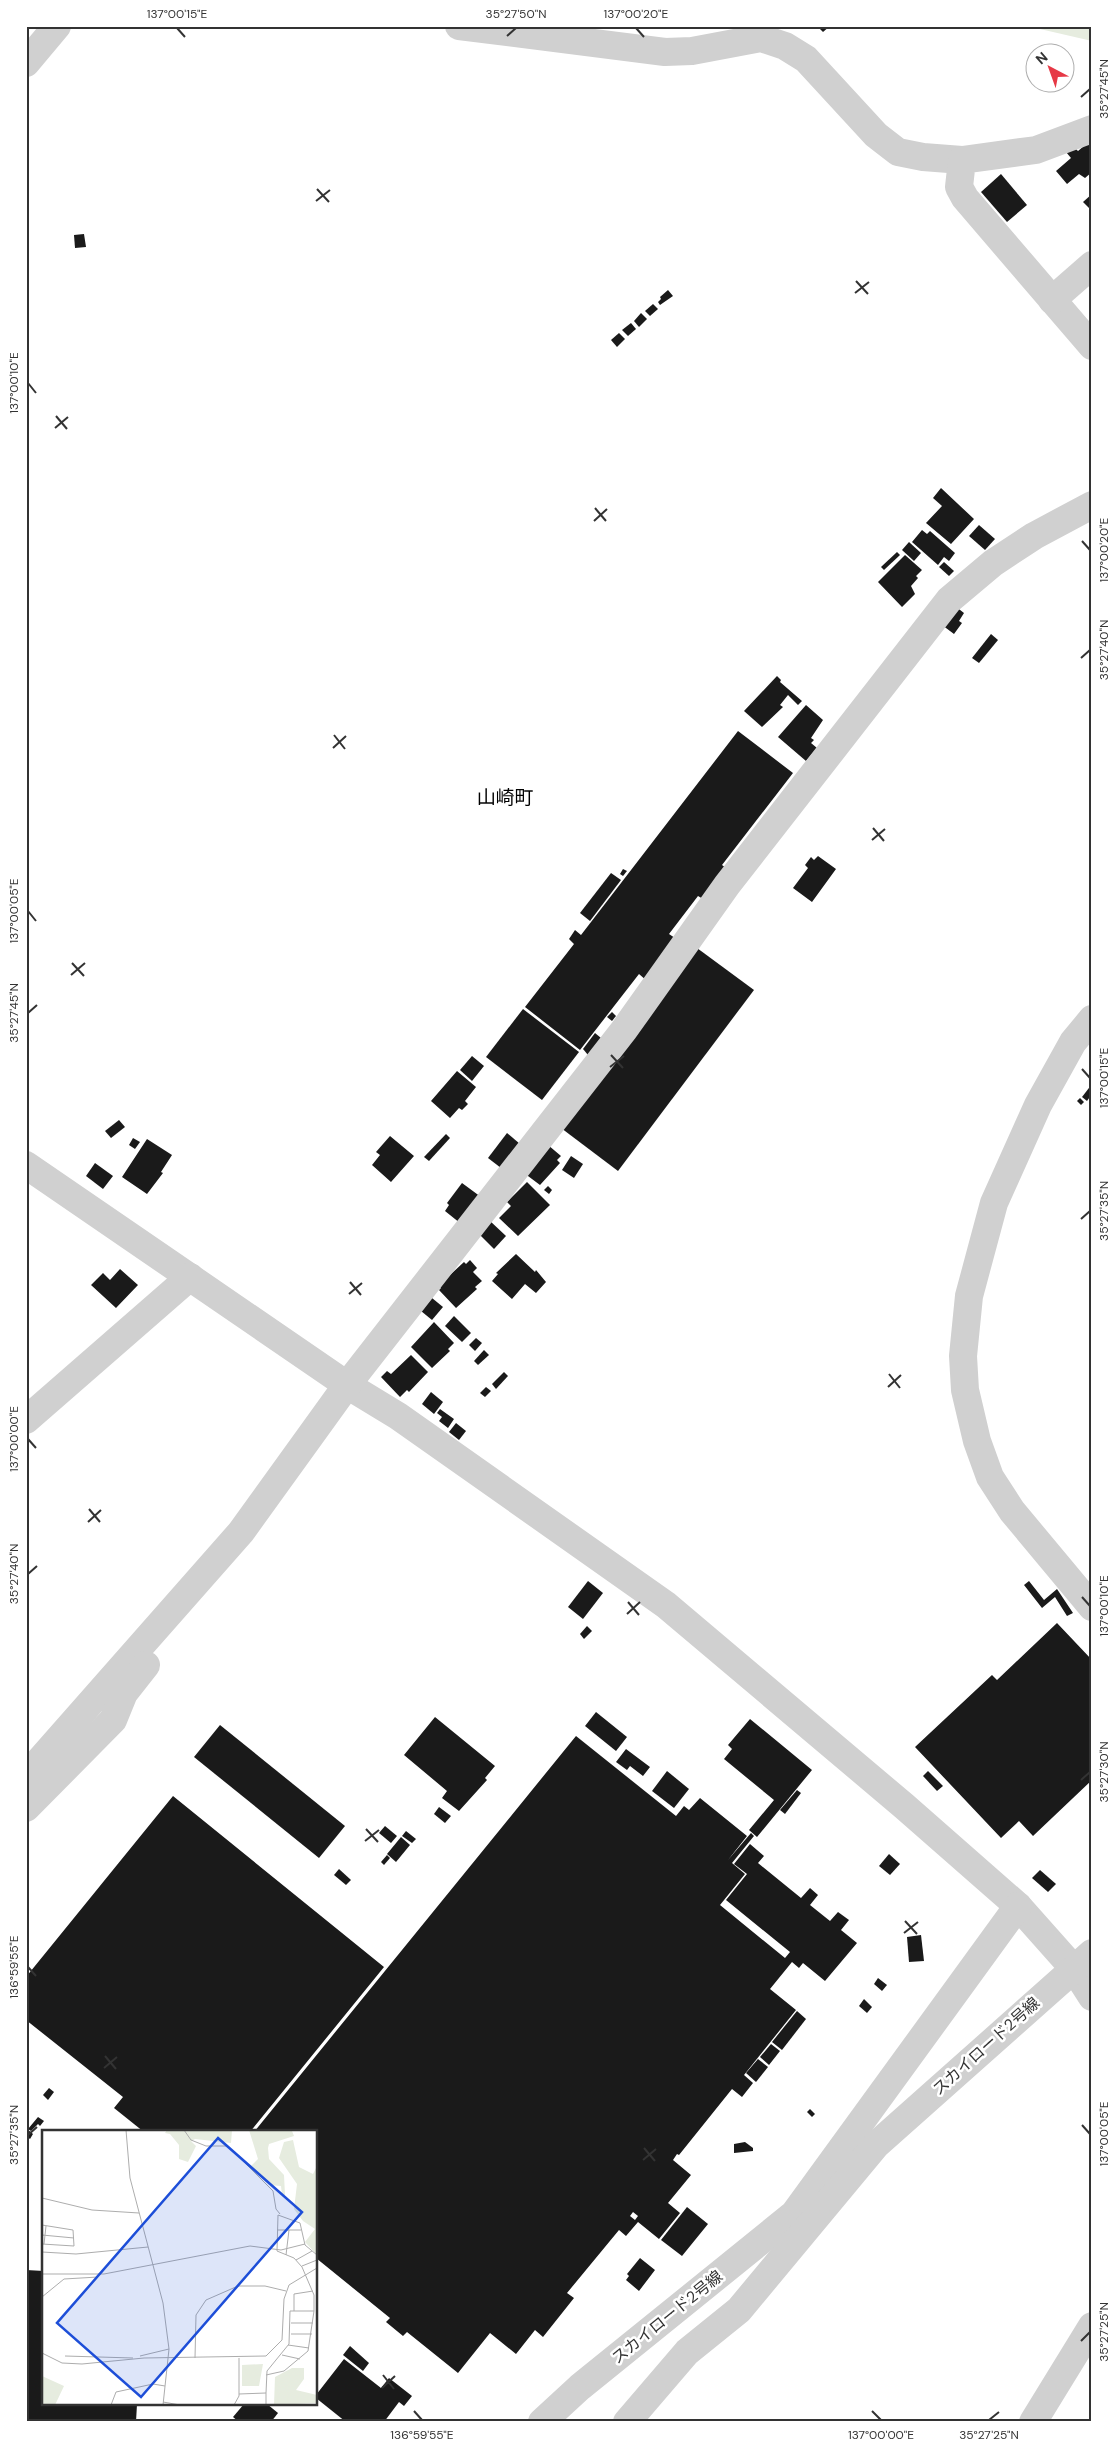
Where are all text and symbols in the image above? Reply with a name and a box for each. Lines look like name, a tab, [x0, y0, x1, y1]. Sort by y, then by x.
text: 137°00'15"E	[147, 6, 208, 22]
text: 35°27'50"N	[486, 6, 546, 22]
text: 137°00'20"E	[604, 6, 669, 22]
north arrow	[1026, 42, 1076, 92]
text: N	[1032, 48, 1051, 68]
text: 35°27'45"N	[1096, 59, 1112, 119]
text: 137°00'10"E	[6, 352, 22, 414]
text: 137°00'20"E	[1096, 517, 1112, 582]
text: 35°27'40"N	[1096, 620, 1112, 680]
district label: 山崎町	[476, 785, 534, 810]
text: 137°00'05"E	[6, 878, 22, 944]
text: 35°27'45"N	[6, 983, 22, 1043]
text: 137°00'15"E	[1096, 1047, 1112, 1108]
text: 35°27'35"N	[1096, 1181, 1112, 1241]
text: 137°00'00"E	[6, 1406, 22, 1472]
text: 35°27'40"N	[6, 1544, 22, 1604]
text: 137°00'10"E	[1096, 1575, 1112, 1637]
text: 35°27'30"N	[1096, 1742, 1112, 1803]
text: 136°59'55"E	[6, 1935, 22, 1999]
street label: スカイロード2号線	[928, 1992, 1044, 2100]
text: 137°00'05"E	[1096, 2101, 1112, 2167]
text: 35°27'35"N	[6, 2105, 22, 2165]
inset map	[42, 2130, 318, 2406]
street label: スカイロード2号線	[607, 2266, 727, 2368]
text: 35°27'25"N	[1096, 2302, 1112, 2362]
text: 136°59'55"E	[390, 2427, 454, 2443]
text: 137°00'00"E	[848, 2427, 914, 2443]
text: 35°27'25"N	[959, 2427, 1019, 2443]

